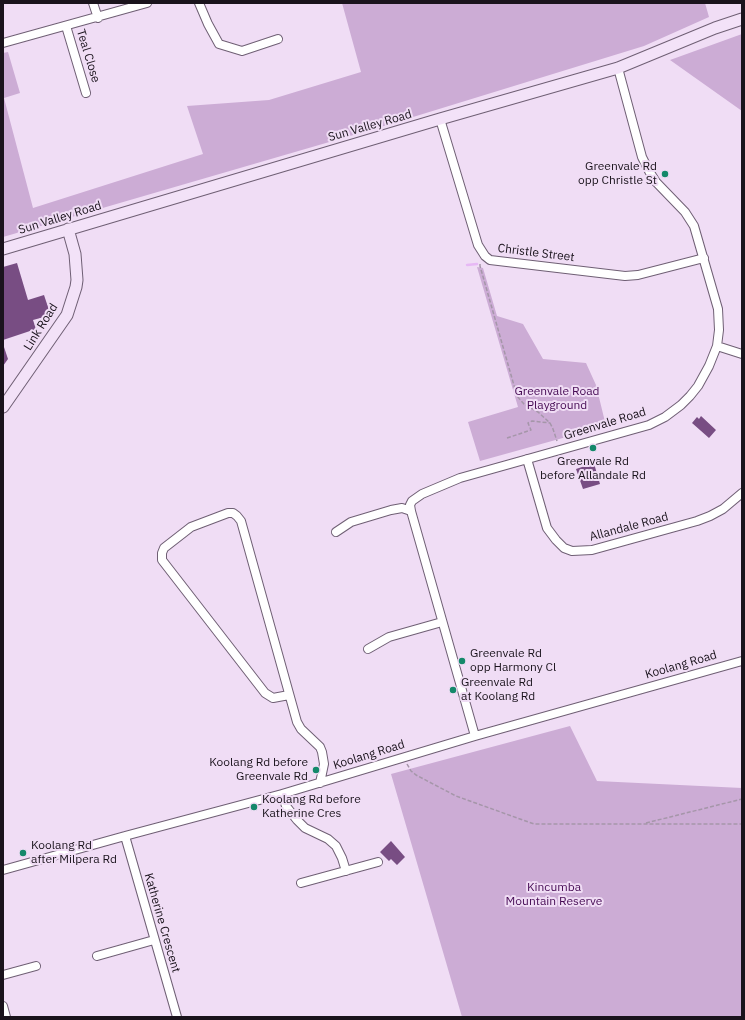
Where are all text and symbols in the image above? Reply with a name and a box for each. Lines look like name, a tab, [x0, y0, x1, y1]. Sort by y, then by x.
street label: Teal Close	[73, 28, 103, 84]
street label: Sun Valley Road	[327, 107, 413, 145]
place label: Greenvale Rd opp Christle St	[578, 160, 657, 188]
marker: Greenvale Rd opp Christle St	[660, 169, 670, 179]
street label: Sun Valley Road	[17, 199, 103, 237]
street label: Christle Street	[497, 241, 575, 265]
street label: Link Road	[21, 301, 61, 353]
park label: Greenvale Road Playground	[514, 385, 600, 413]
street label: Greenvale Road	[562, 405, 648, 443]
marker: Greenvale Rd before Allandale Rd	[588, 443, 598, 453]
place label: Greenvale Rd before Allandale Rd	[540, 455, 646, 483]
street label: Allandale Road	[588, 510, 670, 544]
place label: Greenvale Rd opp Harmony Cl	[470, 647, 556, 675]
street label: Koolang Road	[643, 648, 719, 682]
marker: Greenvale Rd opp Harmony Cl	[457, 656, 467, 666]
place label: Greenvale Rd at Koolang Rd	[461, 676, 535, 704]
marker: Greenvale Rd at Koolang Rd	[448, 685, 458, 695]
street label: Koolang Road	[332, 737, 406, 773]
place label: Koolang Rd before Greenvale Rd	[209, 756, 308, 784]
marker: Koolang Rd before Greenvale Rd	[311, 765, 321, 775]
place label: Koolang Rd before Katherine Cres	[262, 793, 361, 821]
marker: Koolang Rd before Katherine Cres	[249, 802, 259, 812]
place label: Koolang Rd after Milpera Rd	[31, 839, 117, 867]
marker: Koolang Rd after Milpera Rd	[18, 848, 28, 858]
street label: Katherine Crescent	[141, 872, 183, 974]
park label: Kincumba Mountain Reserve	[506, 881, 602, 909]

